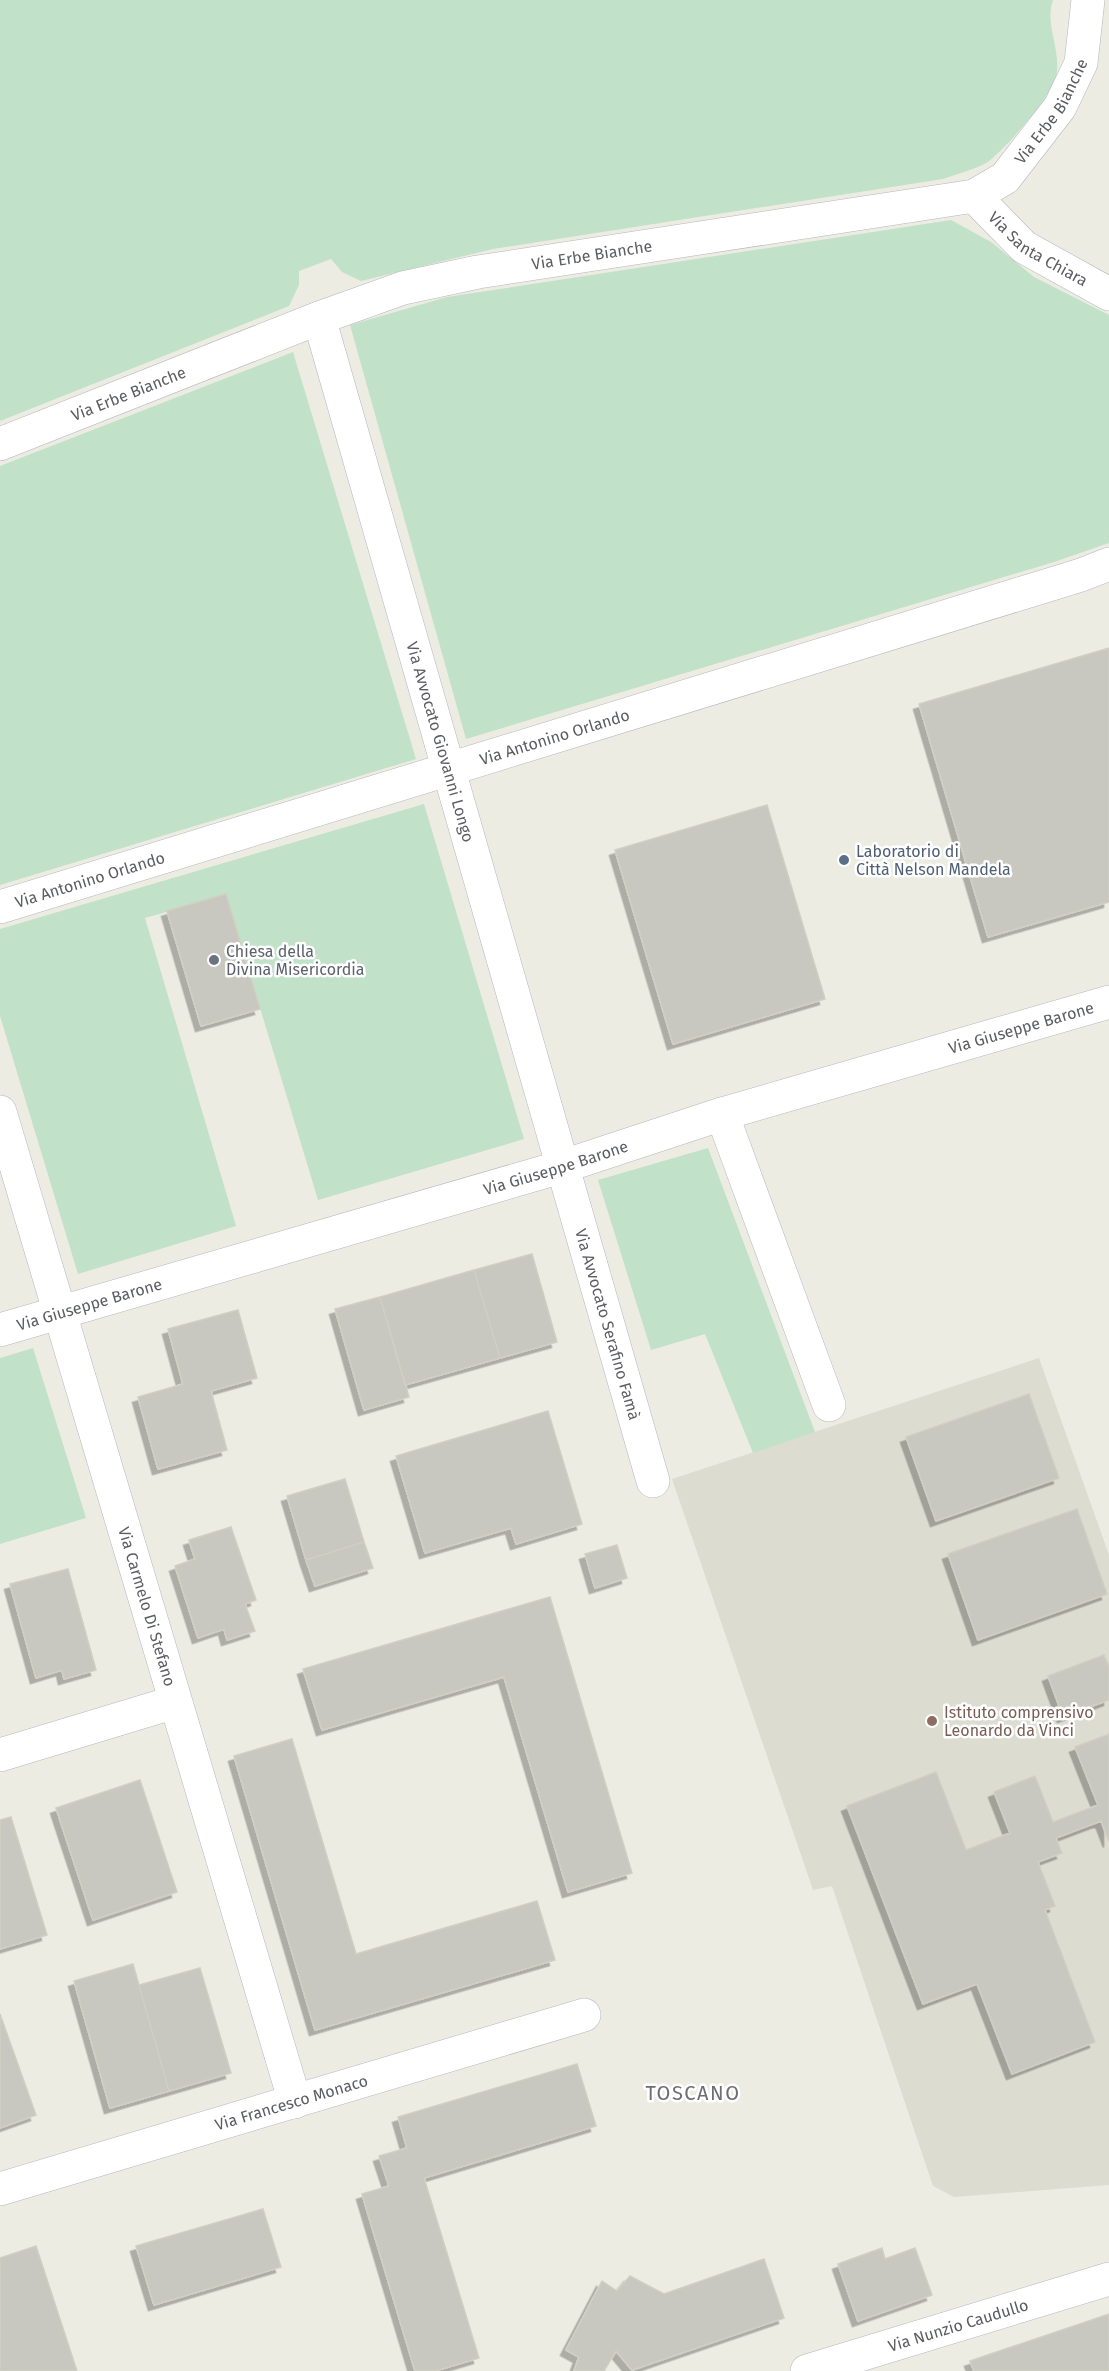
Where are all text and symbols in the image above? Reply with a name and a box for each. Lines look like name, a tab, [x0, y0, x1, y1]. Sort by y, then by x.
street label: Via Erbe Bianche	[1010, 56, 1091, 167]
street label: Via Santa Chiara	[985, 207, 1091, 290]
street label: Via Erbe Bianche	[530, 236, 653, 273]
street label: Via Erbe Bianche	[68, 362, 188, 424]
street label: Via Avvocato Giovanni Longo	[403, 640, 479, 844]
street label: Via Antonino Orlando	[477, 705, 632, 769]
place label: Laboratorio di Città Nelson Mandela	[856, 842, 1011, 879]
street label: Via Antonino Orlando	[13, 847, 167, 911]
marker: Laboratorio di Città Nelson Mandela	[837, 853, 851, 867]
place label: Chiesa della Divina Misericordia	[226, 942, 365, 979]
marker: Chiesa della Divina Misericordia	[207, 953, 221, 967]
street label: Via Giuseppe Barone	[946, 997, 1096, 1057]
street label: Via Giuseppe Barone	[481, 1136, 630, 1199]
street label: Via Avvocato Serafino Famà	[572, 1227, 644, 1422]
street label: Via Giuseppe Barone	[15, 1274, 164, 1334]
street label: Via Carmelo Di Stefano	[115, 1525, 180, 1688]
place label: Istituto comprensivo Leonardo da Vinci	[944, 1703, 1094, 1740]
marker: Istituto comprensivo Leonardo da Vinci	[925, 1714, 939, 1728]
street label: Via Francesco Monaco	[213, 2070, 370, 2134]
district label: TOSCANO	[645, 2081, 741, 2105]
street label: Via Nunzio Caudullo	[886, 2295, 1031, 2355]

